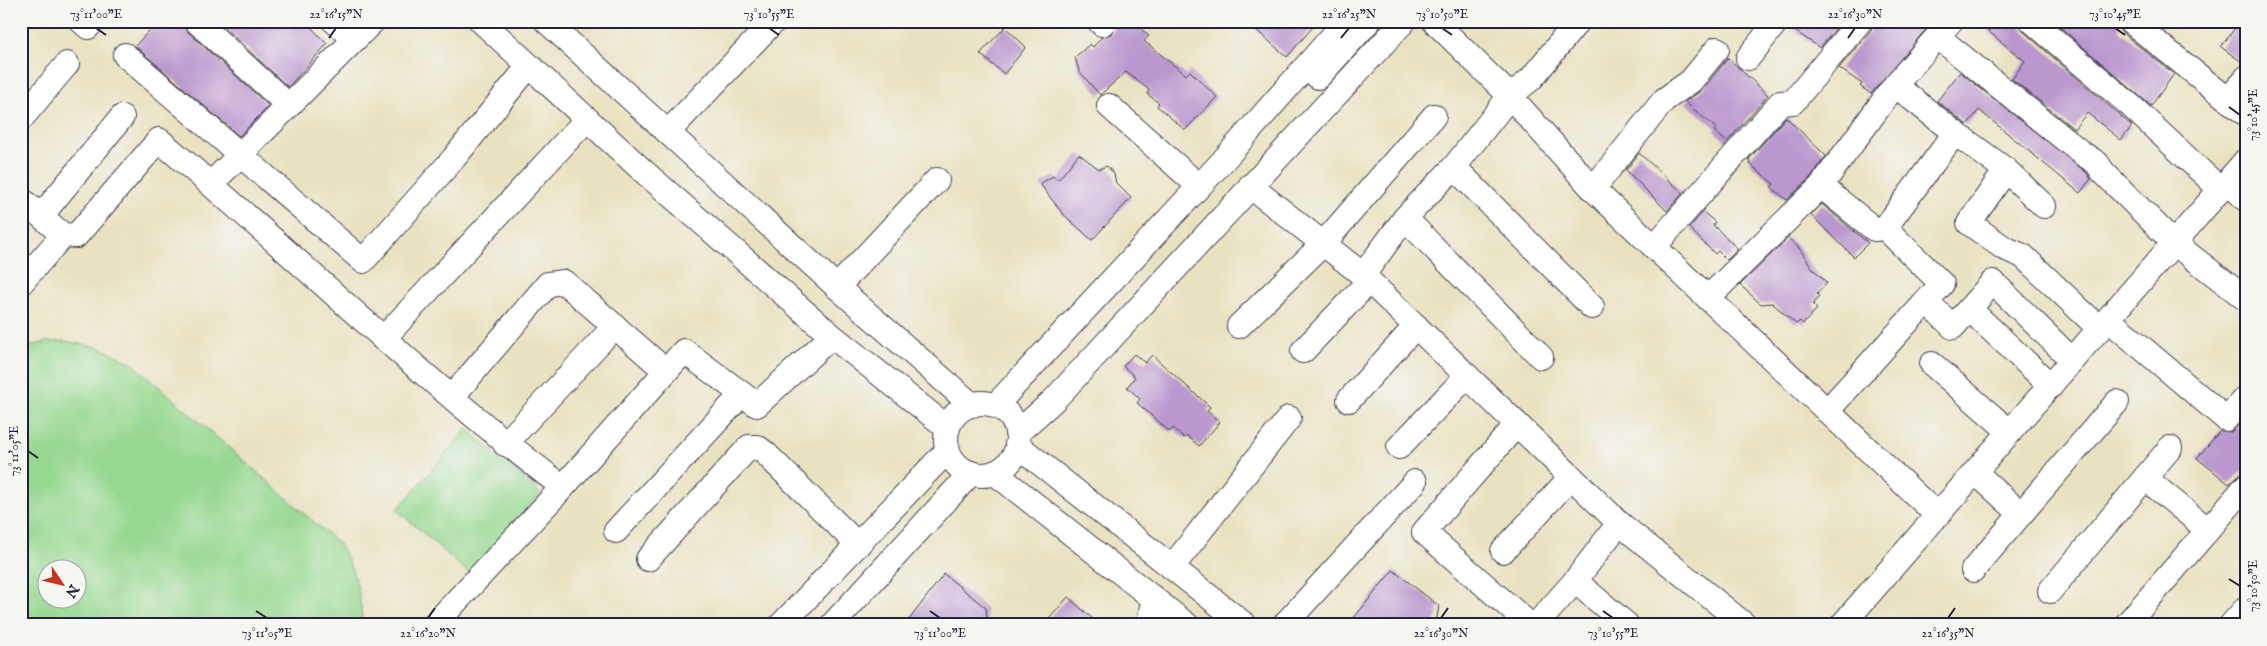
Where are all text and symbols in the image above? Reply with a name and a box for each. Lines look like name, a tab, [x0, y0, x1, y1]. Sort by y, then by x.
text: 73°11'00"E	[70, 7, 122, 22]
text: 22°16'15"N	[309, 7, 363, 22]
text: 73°10'55"E	[744, 7, 794, 22]
text: 22°16'25"N	[1322, 7, 1377, 22]
text: 73°10'50"E	[1416, 7, 1468, 22]
text: 22°16'30"N	[1828, 7, 1883, 22]
text: 73°10'45"E	[2089, 7, 2141, 22]
text: 73°10'45"E	[2246, 89, 2261, 141]
text: 73°11'05"E	[7, 426, 22, 476]
north arrow	[38, 558, 88, 608]
text: 73°10'50"E	[2246, 560, 2261, 612]
text: N	[61, 580, 83, 601]
text: 73°11'05"E	[242, 626, 292, 641]
text: 22°16'20"N	[400, 626, 457, 641]
text: 73°11'00"E	[914, 626, 966, 641]
text: 22°16'30"N	[1414, 626, 1469, 641]
text: 73°10'55"E	[1588, 626, 1638, 641]
text: 22°16'35"N	[1921, 626, 1975, 641]

